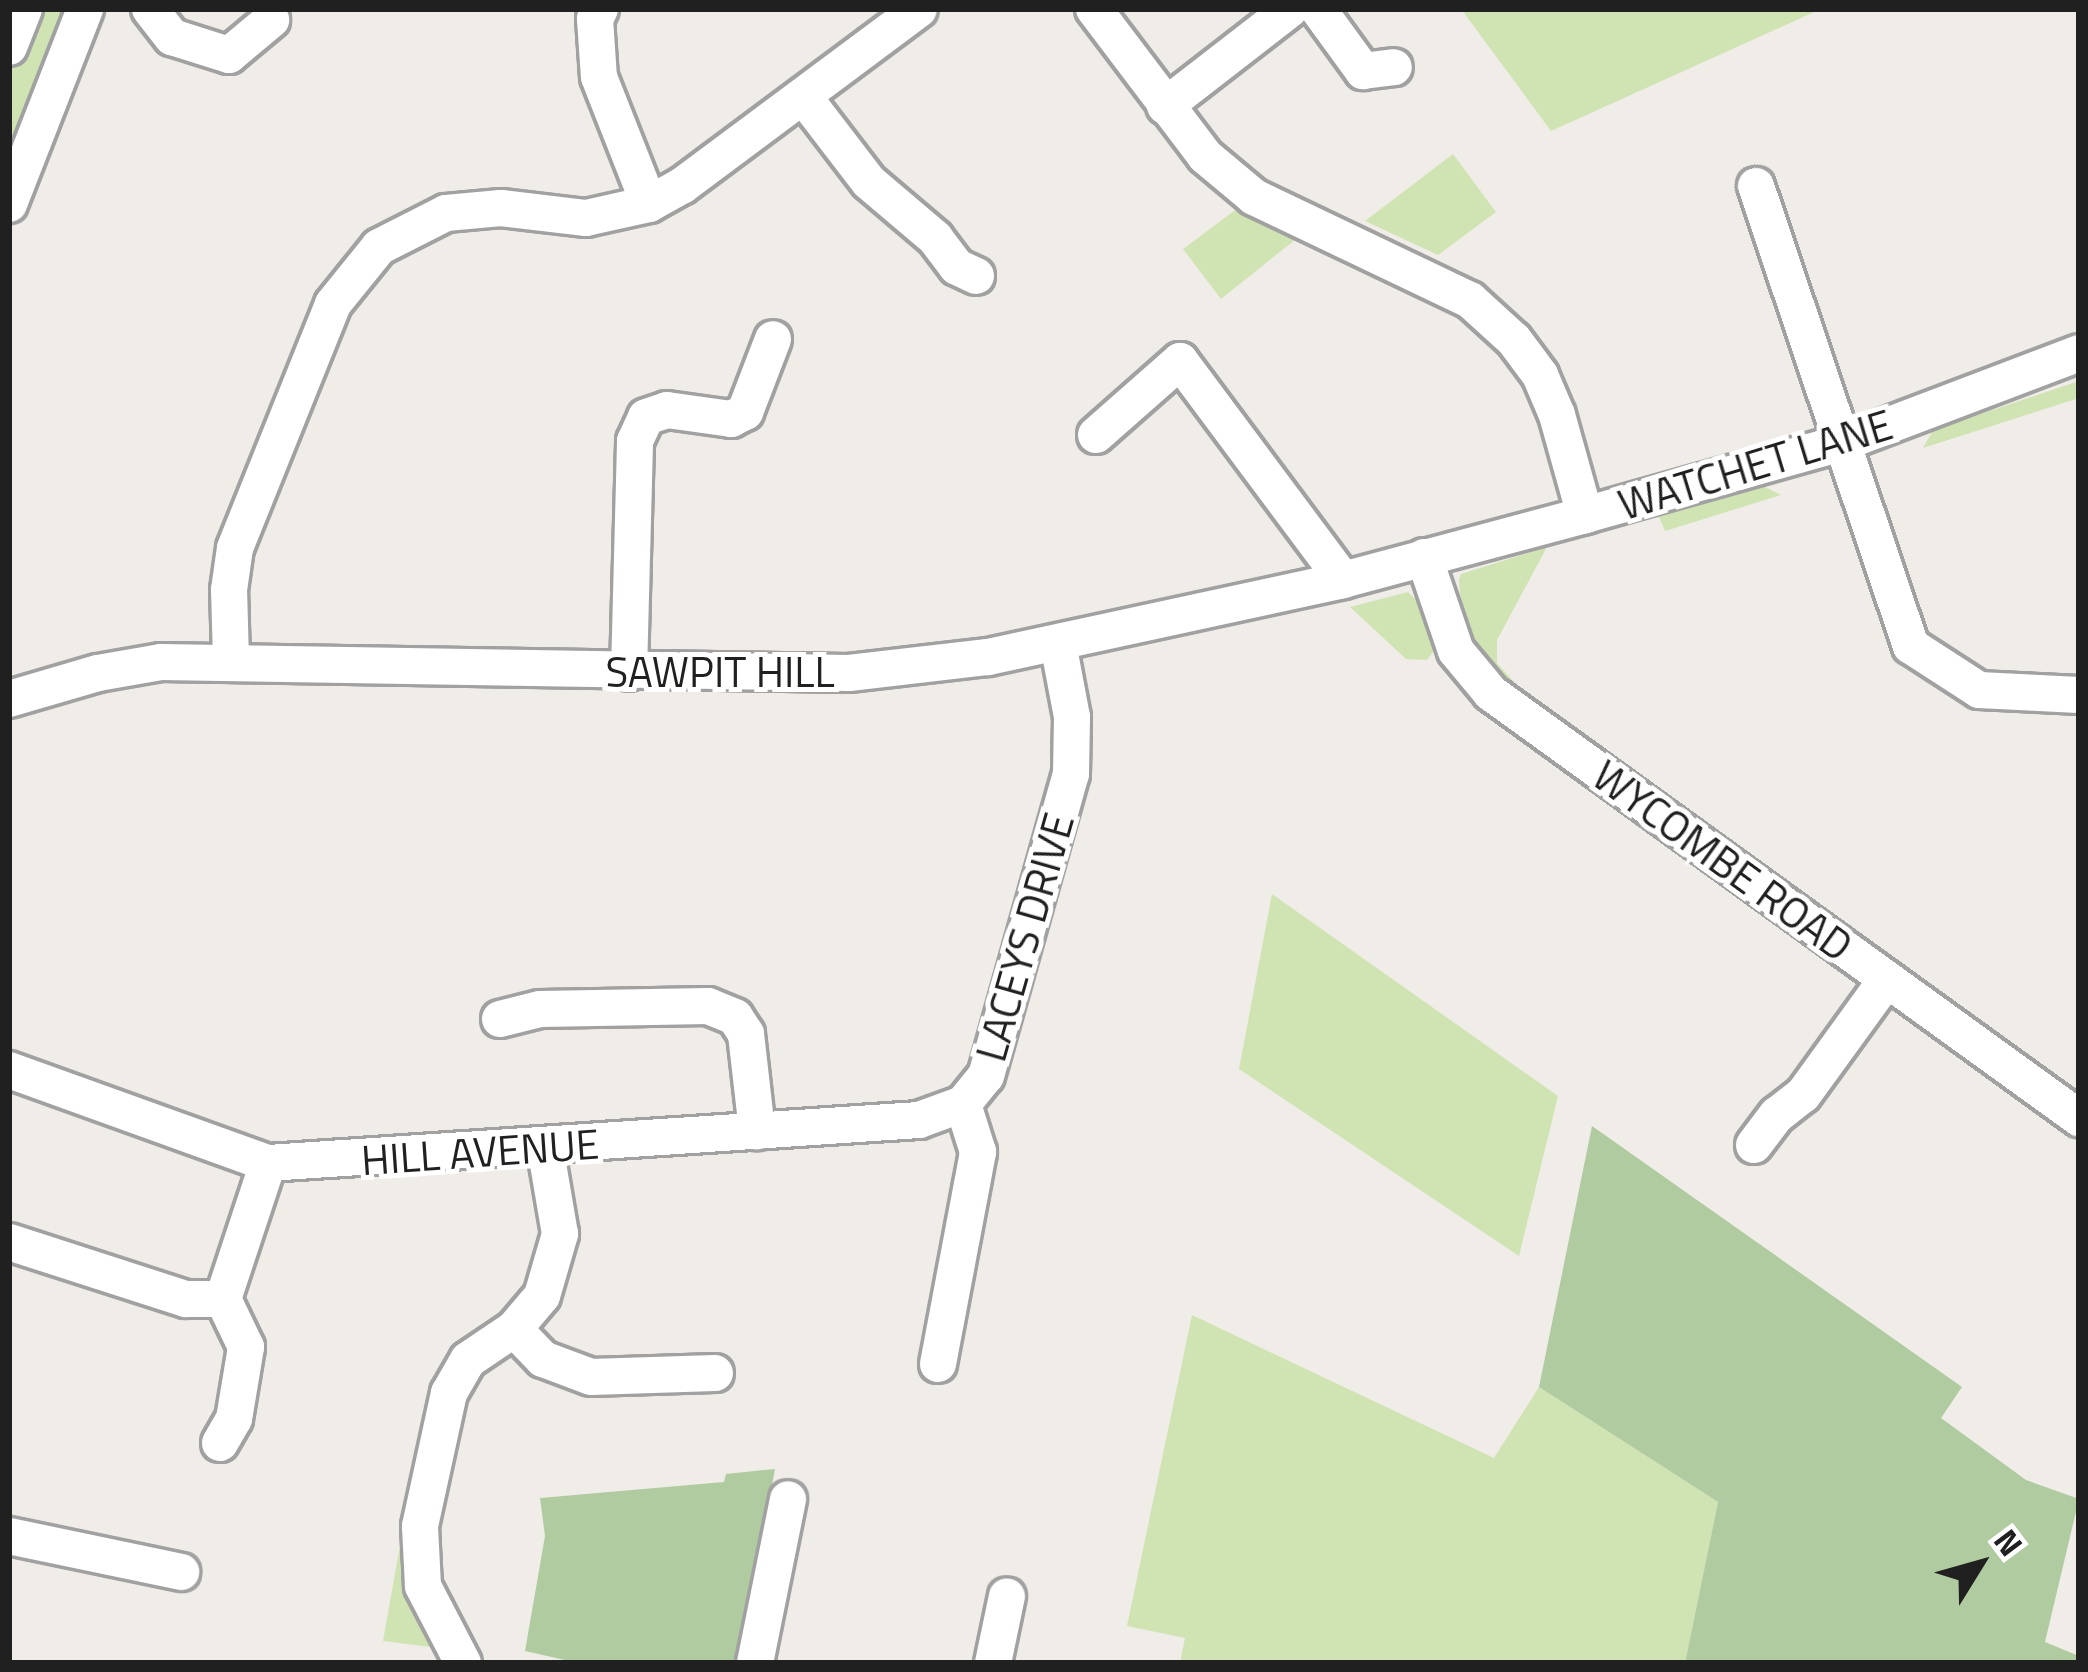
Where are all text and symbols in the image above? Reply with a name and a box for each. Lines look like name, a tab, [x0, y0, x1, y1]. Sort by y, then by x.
street label: WATCHET LANE	[1612, 398, 1898, 530]
street label: SAWPIT HILL	[605, 646, 835, 696]
street label: WYCOMBE ROAD	[1584, 749, 1862, 971]
street label: LACEYS DRIVE	[965, 807, 1083, 1067]
street label: HILL AVENUE	[359, 1118, 601, 1184]
north arrow	[1920, 1504, 2040, 1624]
text: N	[1982, 1518, 2036, 1567]

